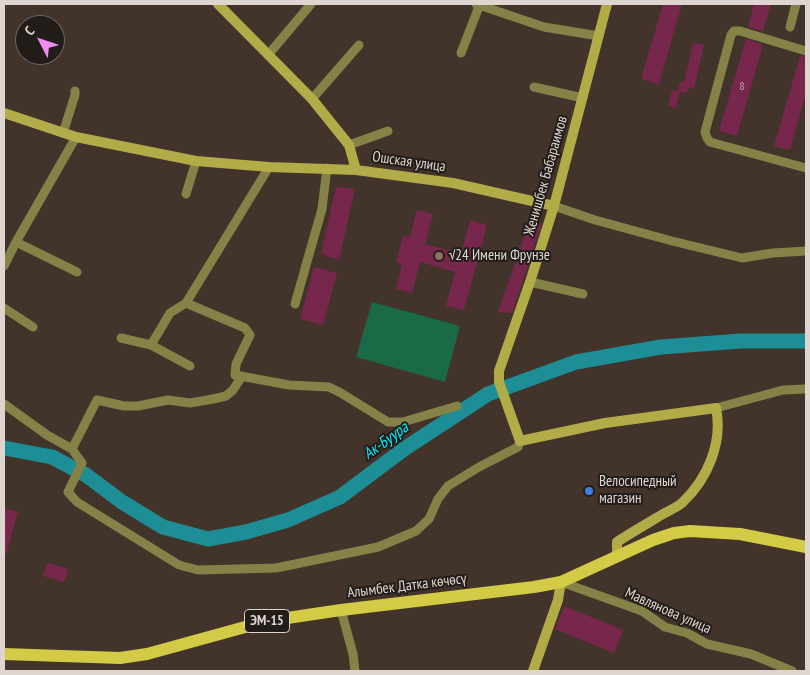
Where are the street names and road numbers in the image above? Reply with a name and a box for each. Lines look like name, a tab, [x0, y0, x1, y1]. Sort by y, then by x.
street label: Женишбек Бабараимов	[520, 114, 572, 238]
street label: Ошская улица	[371, 148, 447, 176]
street label: Алымбек Датка көчөсү	[346, 570, 468, 602]
street label: Мавлянова улица	[622, 584, 714, 638]
road number: ЭМ-15	[244, 610, 290, 632]

